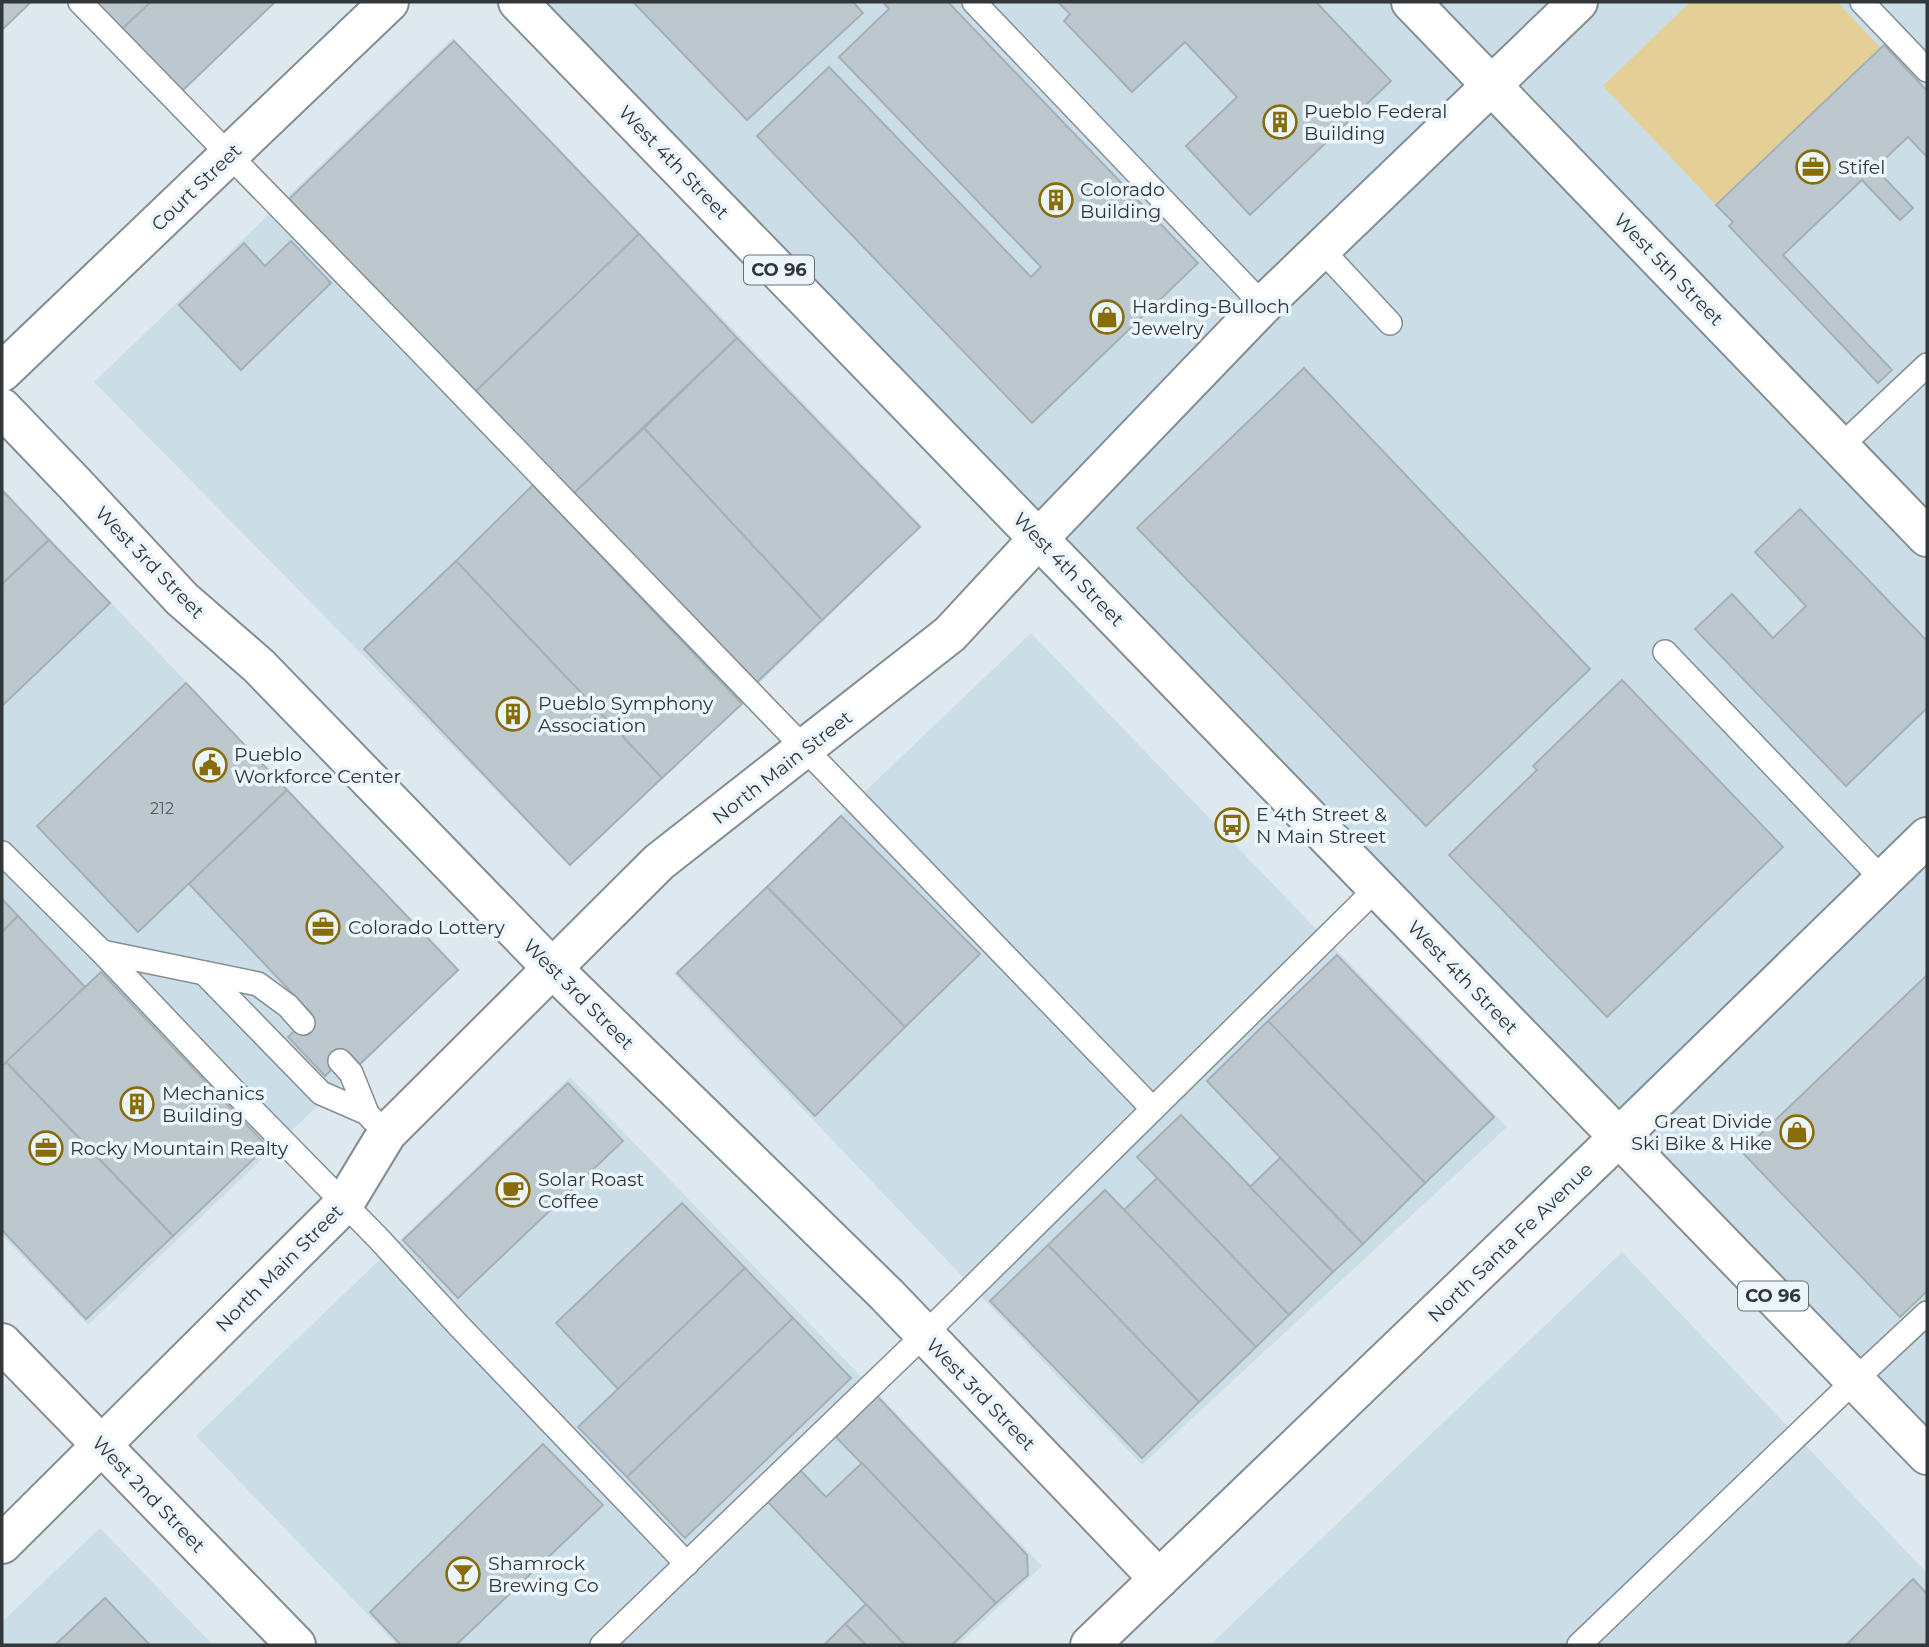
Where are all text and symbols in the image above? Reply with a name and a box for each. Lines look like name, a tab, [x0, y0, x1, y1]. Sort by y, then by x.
place label: Pueblo Federal Building	[1304, 100, 1447, 145]
street label: West 4th Street	[614, 101, 734, 224]
building icon: Pueblo Federal Building	[1261, 103, 1299, 141]
street label: Court Street	[147, 139, 246, 236]
office icon: Stifel	[1794, 148, 1832, 186]
place label: Stifel	[1838, 156, 1885, 179]
place label: Colorado Building	[1080, 178, 1165, 223]
building icon: Colorado Building	[1037, 181, 1075, 219]
street label: West 5th Street	[1609, 208, 1728, 330]
road number: CO 96	[744, 256, 814, 284]
place label: Harding-Bulloch Jewelry	[1131, 295, 1290, 340]
shop icon: Harding-Bulloch Jewelry	[1088, 298, 1126, 336]
street label: West 3rd Street	[90, 502, 209, 623]
street label: West 4th Street	[1009, 508, 1129, 631]
place label: Pueblo Symphony Association	[538, 692, 714, 737]
building icon: Pueblo Symphony Association	[494, 695, 532, 733]
street label: North Main Street	[708, 706, 857, 829]
place label: Pueblo Workforce Center	[234, 743, 401, 788]
public building icon: Pueblo Workforce Center	[191, 746, 229, 784]
house number: 212	[150, 799, 174, 818]
place label: E 4th Street & N Main Street	[1256, 803, 1387, 848]
bus stop icon: E 4th Street & N Main Street	[1213, 806, 1251, 844]
office icon: Colorado Lottery	[304, 908, 342, 946]
place label: Colorado Lottery	[348, 916, 506, 939]
street label: West 4th Street	[1403, 916, 1523, 1039]
street label: West 3rd Street	[519, 934, 639, 1055]
place label: Mechanics Building	[162, 1082, 264, 1127]
building icon: Mechanics Building	[118, 1085, 156, 1123]
place label: Great Divide Ski Bike & Hike	[1631, 1110, 1772, 1155]
shop icon: Great Divide Ski Bike & Hike	[1778, 1113, 1816, 1151]
office icon: Rocky Mountain Realty	[27, 1129, 65, 1167]
place label: Rocky Mountain Realty	[70, 1137, 289, 1160]
street label: North Santa Fe Avenue	[1423, 1158, 1597, 1327]
place label: Solar Roast Coffee	[538, 1168, 645, 1213]
cafe icon: Solar Roast Coffee	[494, 1171, 532, 1209]
street label: North Main Street	[211, 1200, 348, 1337]
road number: CO 96	[1738, 1282, 1808, 1310]
street label: West 3rd Street	[921, 1334, 1040, 1455]
street label: West 2nd Street	[87, 1432, 210, 1557]
place label: Shamrock Brewing Co	[488, 1552, 599, 1597]
bar icon: Shamrock Brewing Co	[444, 1555, 482, 1593]

